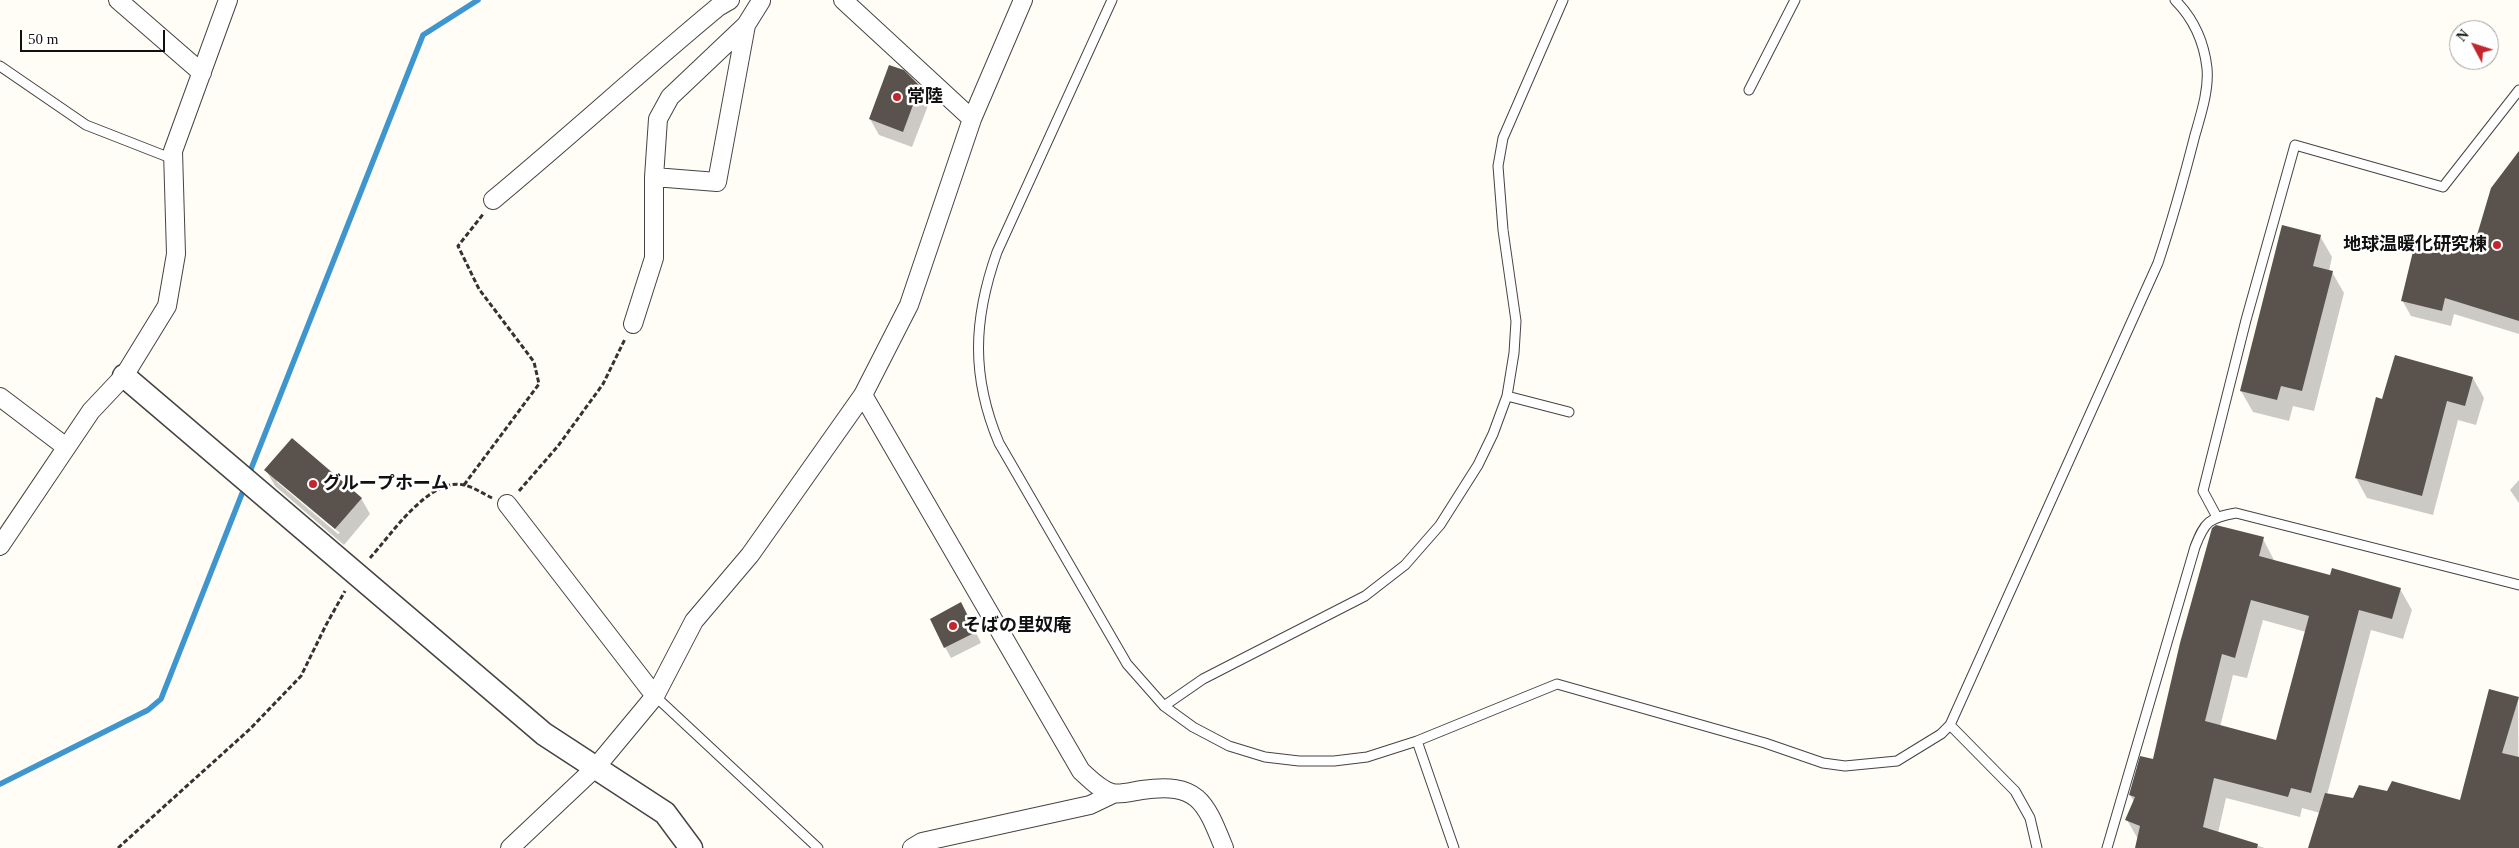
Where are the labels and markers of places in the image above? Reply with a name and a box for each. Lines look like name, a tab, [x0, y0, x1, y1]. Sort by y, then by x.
place label: 常陸	[907, 86, 943, 108]
marker: 常陸	[891, 91, 903, 103]
place label: 地球温暖化研究棟	[2343, 234, 2487, 256]
marker: 地球温暖化研究棟	[2491, 239, 2503, 251]
place label: グループホーム	[323, 473, 449, 495]
marker: グループホーム	[307, 478, 319, 490]
place label: そばの里奴庵	[963, 615, 1071, 637]
marker: そばの里奴庵	[947, 620, 959, 632]

